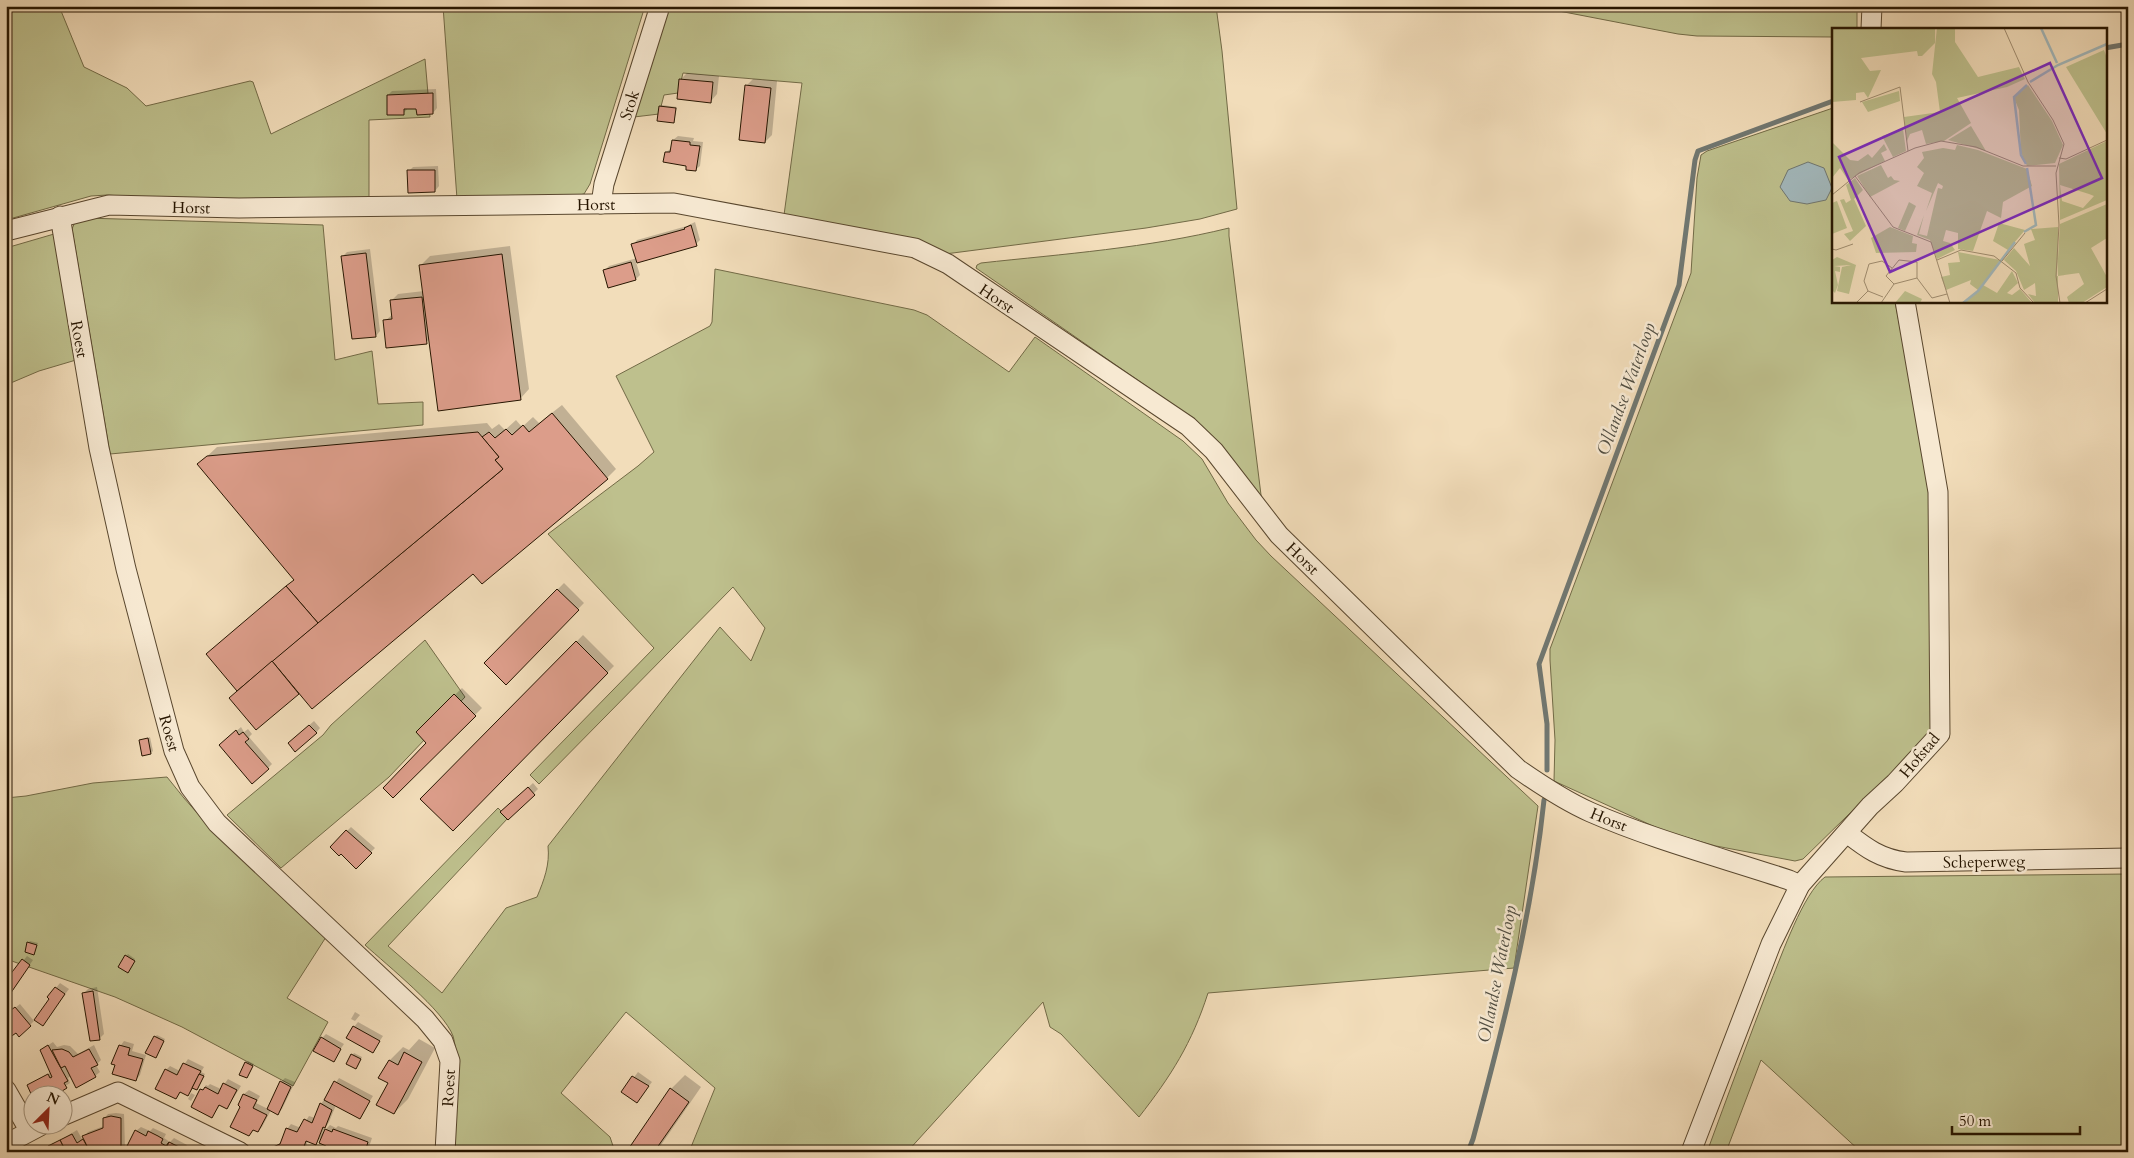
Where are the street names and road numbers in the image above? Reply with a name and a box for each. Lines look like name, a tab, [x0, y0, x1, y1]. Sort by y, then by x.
street label: Stok	[615, 87, 645, 123]
street label: Horst	[577, 194, 615, 216]
street label: Horst	[172, 197, 210, 219]
street label: Horst	[974, 279, 1018, 319]
street label: Roest	[65, 319, 93, 360]
street label: Horst	[1281, 538, 1324, 580]
street label: Roest	[153, 712, 185, 754]
street label: Hofstad	[1894, 728, 1945, 783]
street label: Horst	[1587, 803, 1630, 837]
street label: Scheperweg	[1943, 850, 2025, 874]
street label: Roest	[437, 1069, 461, 1107]

